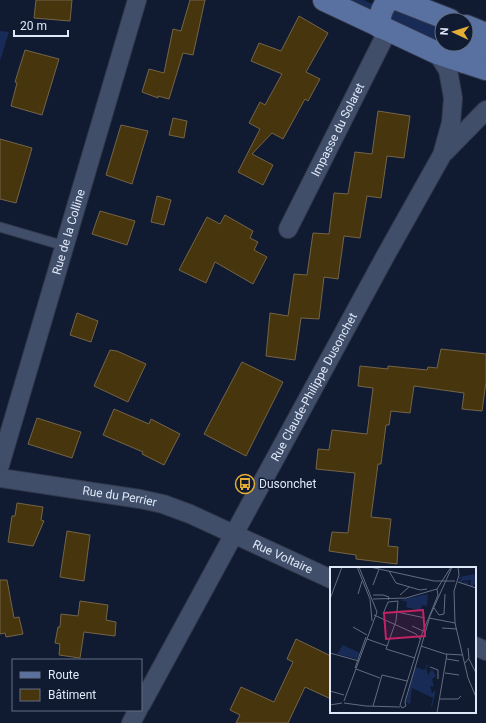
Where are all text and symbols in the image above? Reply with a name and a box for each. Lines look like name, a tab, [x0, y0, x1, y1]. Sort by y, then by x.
scale bar	[14, 12, 68, 38]
north arrow	[434, 12, 474, 52]
text: 20 m	[20, 19, 47, 33]
text: N	[438, 27, 451, 36]
street label: Impasse du Solaret	[308, 81, 367, 179]
street label: Rue de la Colline	[49, 188, 88, 276]
street label: Rue Claude-Philippe Dusonchet	[268, 310, 360, 464]
bus stop icon: Dusonchet	[234, 473, 256, 495]
place label: Dusonchet	[259, 477, 316, 491]
street label: Rue du Perrier	[81, 483, 158, 509]
street label: Rue Voltaire	[251, 537, 315, 577]
inset map	[330, 567, 476, 713]
legend	[12, 659, 142, 711]
text: Route	[48, 668, 79, 682]
text: Bâtiment	[48, 688, 96, 702]

